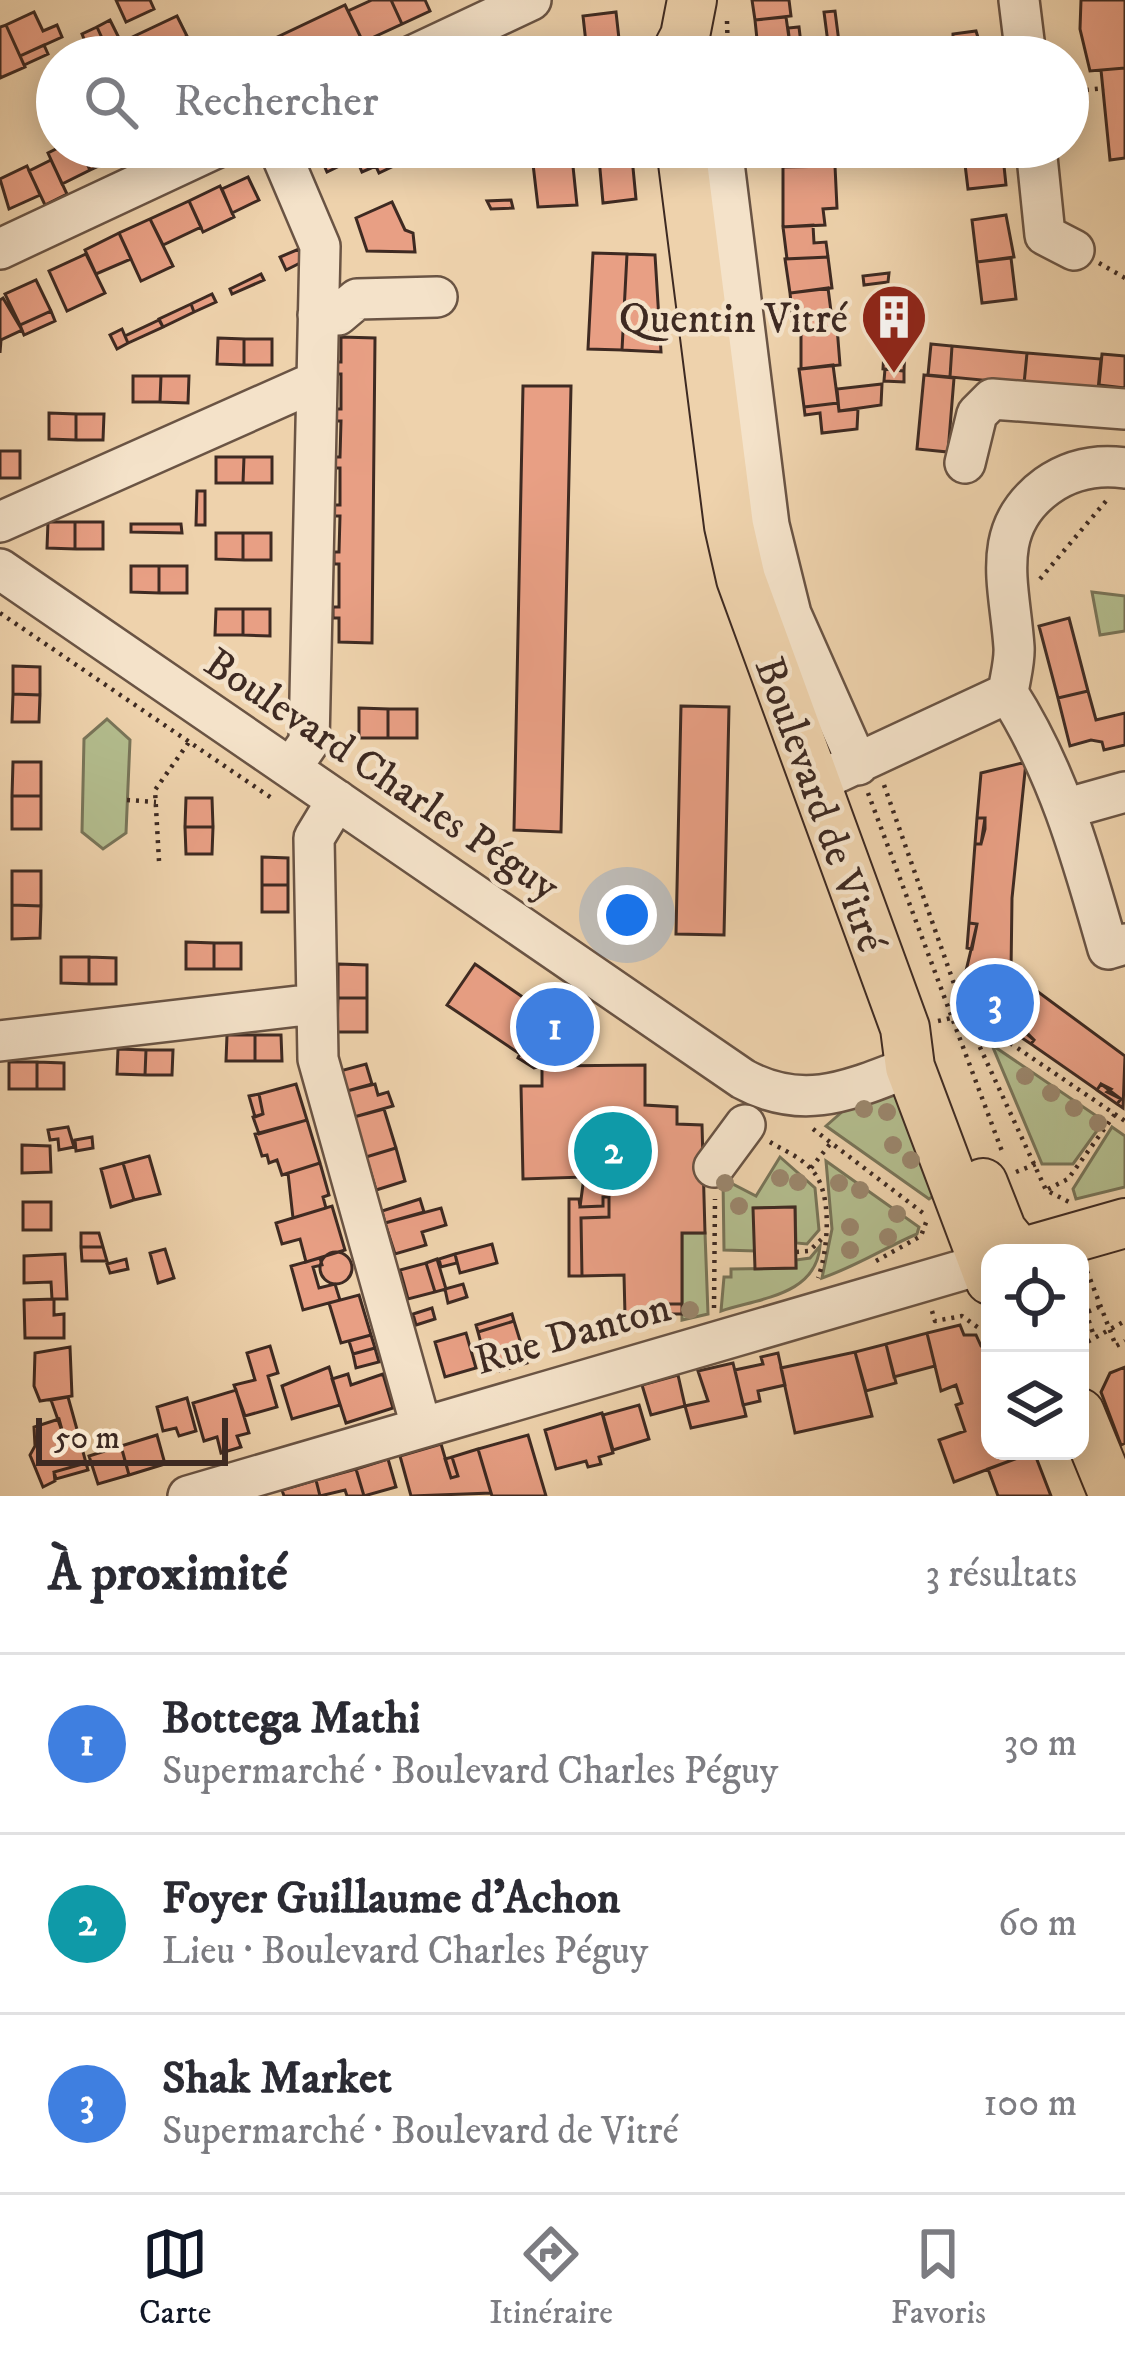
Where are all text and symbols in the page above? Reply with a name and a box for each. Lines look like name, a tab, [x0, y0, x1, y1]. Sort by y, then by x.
search box	[36, 36, 1089, 168]
icon: search	[78, 69, 144, 135]
text: Rechercher	[174, 74, 379, 130]
building icon: Quentin Vitré	[859, 282, 929, 376]
place label: Quentin Vitré	[619, 294, 849, 346]
street label: Boulevard Charles Péguy	[194, 637, 570, 914]
street label: Boulevard de Vitré	[742, 651, 897, 960]
your location	[597, 885, 657, 945]
pin: 3	[956, 958, 1034, 1048]
pin: 1	[516, 982, 594, 1072]
pin: 2	[574, 1106, 652, 1196]
map controls	[981, 1244, 1089, 1460]
button: locate	[981, 1244, 1089, 1352]
street label: Rue Danton	[469, 1282, 677, 1388]
button: layers	[981, 1352, 1089, 1460]
scale bar	[36, 1412, 228, 1465]
text: 50 m	[54, 1418, 120, 1459]
text: À proximité	[48, 1542, 288, 1606]
text: 3 résultats	[925, 1550, 1077, 1599]
text: Bottega Mathi	[162, 1691, 420, 1747]
text: 1	[80, 1719, 94, 1768]
text: 30 m	[1004, 1719, 1077, 1768]
text: Supermarché · Boulevard Charles Péguy	[162, 1747, 778, 1796]
text: Foyer Guillaume d'Achon	[162, 1871, 620, 1927]
text: 2	[77, 1899, 97, 1948]
text: 60 m	[998, 1899, 1077, 1948]
text: Lieu · Boulevard Charles Péguy	[162, 1927, 648, 1976]
text: Shak Market	[162, 2051, 392, 2107]
text: 3	[80, 2079, 94, 2128]
text: 100 m	[983, 2079, 1077, 2128]
text: Supermarché · Boulevard de Vitré	[162, 2107, 679, 2156]
tab: Carte	[139, 2221, 211, 2334]
tab: Itinéraire	[489, 2221, 613, 2334]
tab: Favoris	[891, 2221, 986, 2334]

